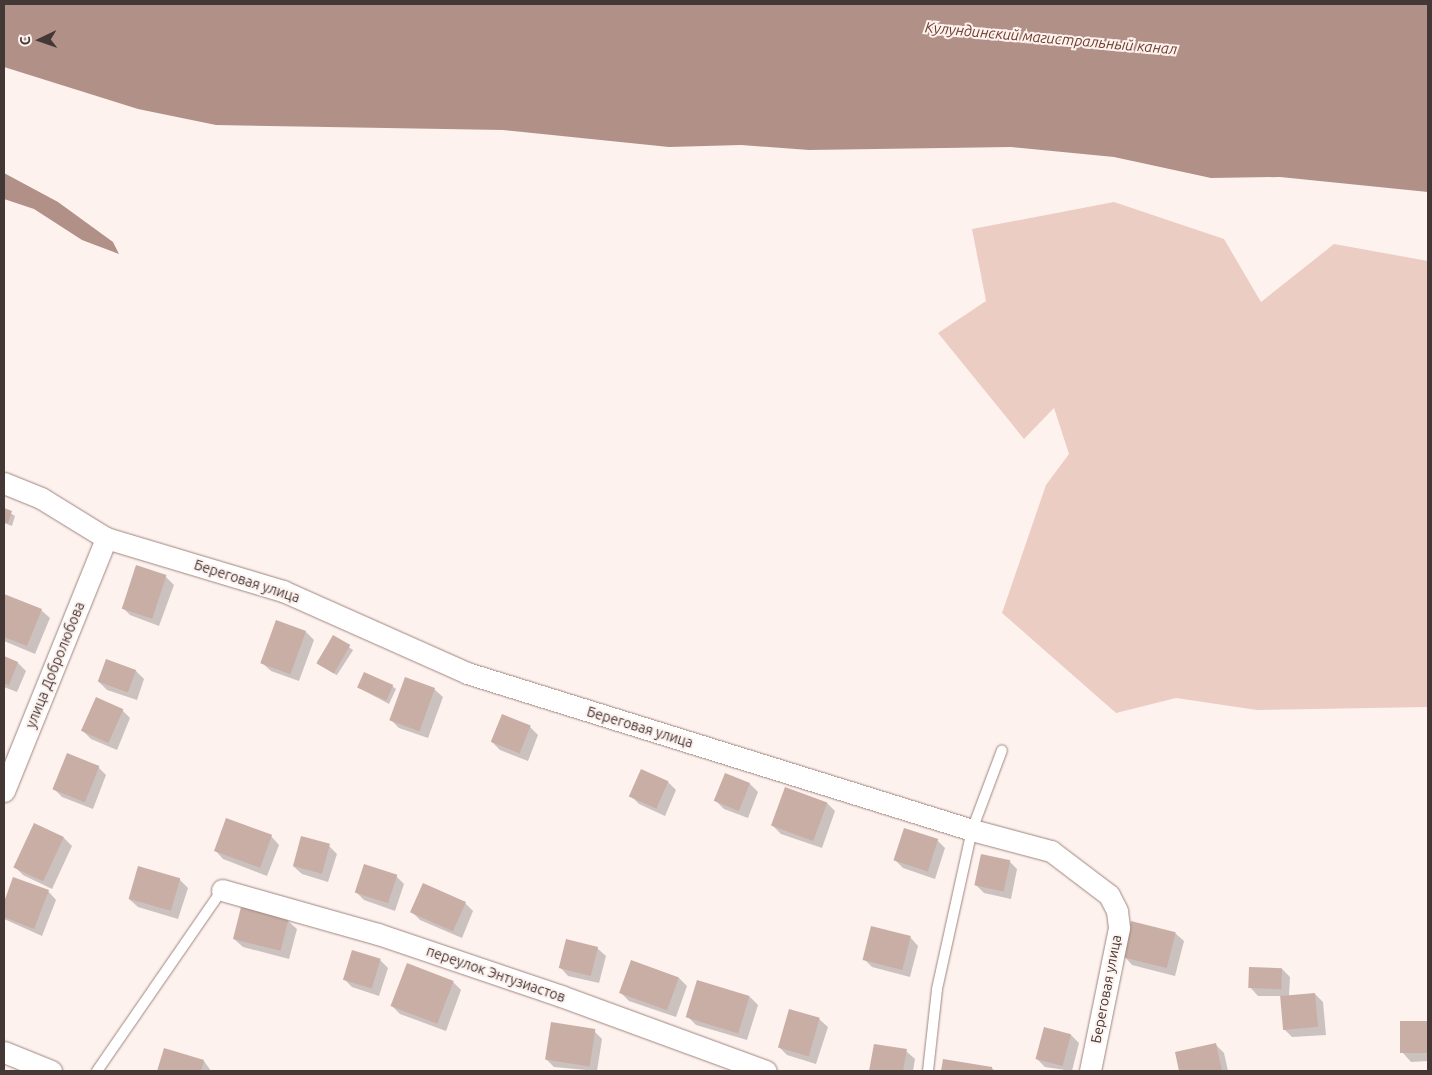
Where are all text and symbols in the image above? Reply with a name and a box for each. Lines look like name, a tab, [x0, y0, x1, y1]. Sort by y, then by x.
north arrow	[15, 15, 65, 65]
water label: Кулундинский магистральный канал	[924, 18, 1178, 58]
text: С	[17, 36, 33, 46]
street label: Береговая улица	[192, 556, 302, 606]
street label: улица Добролюбова	[22, 599, 88, 731]
street label: Береговая улица	[585, 703, 695, 751]
street label: Береговая улица	[1087, 933, 1125, 1045]
street label: переулок Энтузиастов	[424, 942, 568, 1006]

